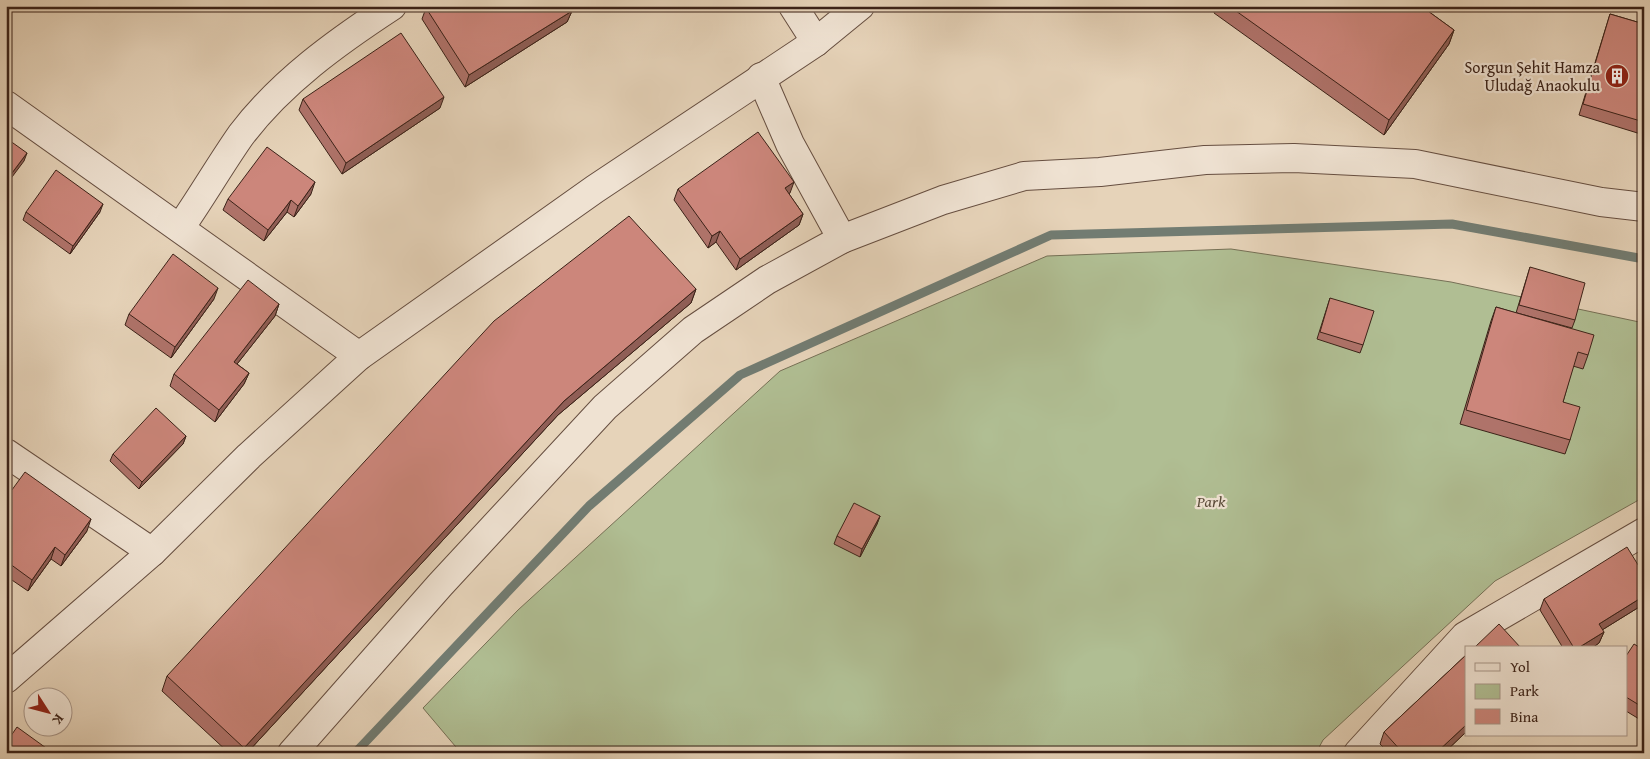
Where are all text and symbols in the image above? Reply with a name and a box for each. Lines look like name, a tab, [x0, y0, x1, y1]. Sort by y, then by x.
place label: Sorgun Şehit Hamza Uludağ Anaokulu	[1465, 55, 1600, 97]
building icon: Sorgun Şehit Hamza Uludağ Anaokulu	[1604, 63, 1630, 89]
park label: Park	[1196, 489, 1226, 513]
legend	[1465, 646, 1628, 736]
text: Yol	[1510, 656, 1530, 677]
text: Park	[1510, 680, 1539, 701]
north arrow	[22, 686, 72, 736]
text: Bina	[1510, 706, 1538, 727]
text: K	[48, 710, 69, 729]

